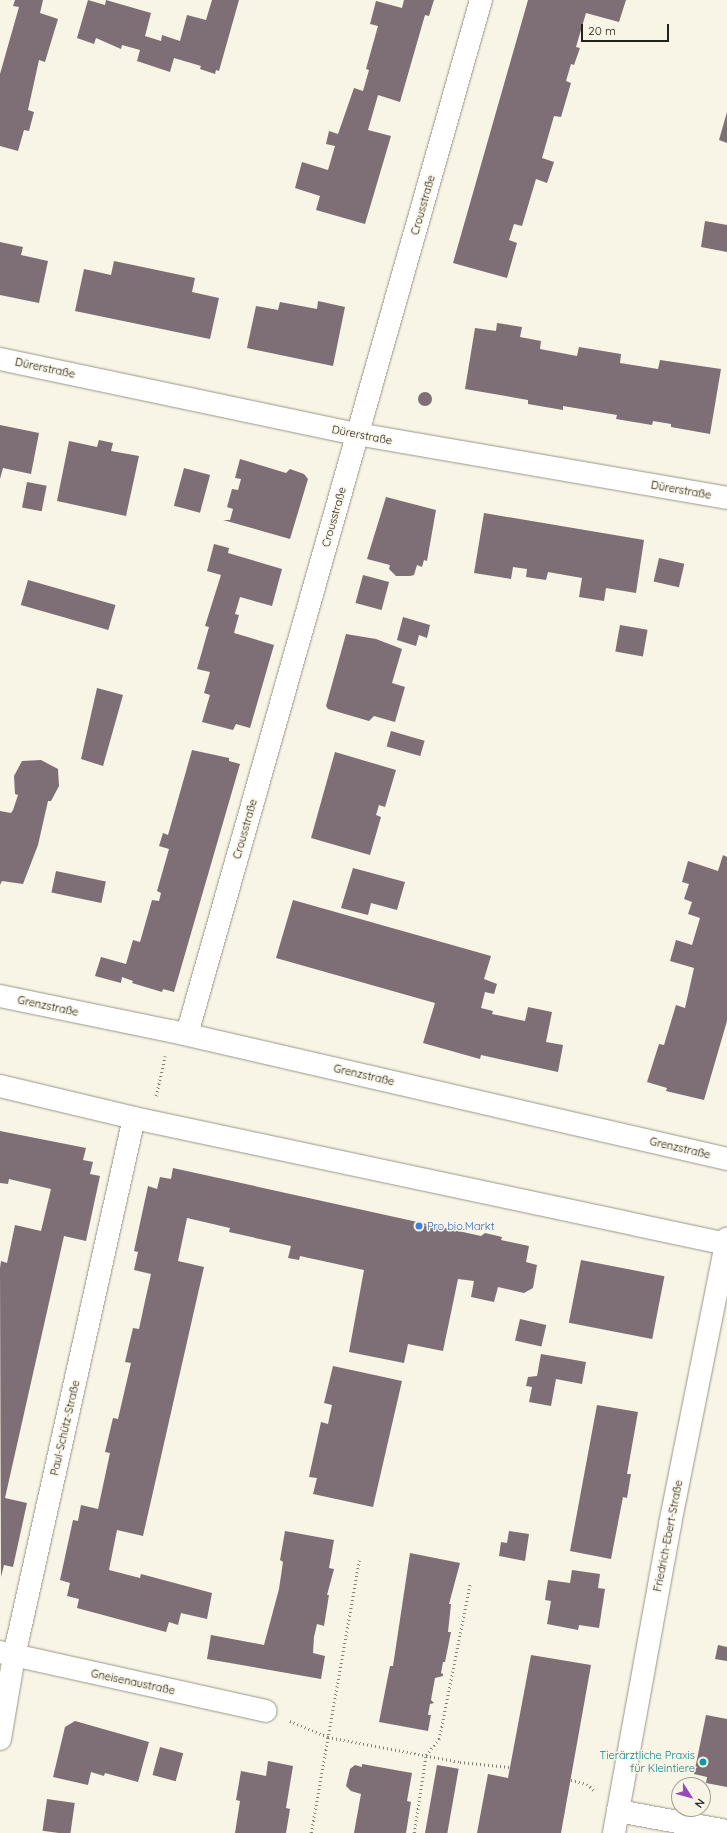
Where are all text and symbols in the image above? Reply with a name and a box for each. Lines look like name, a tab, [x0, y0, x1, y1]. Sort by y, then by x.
scale bar	[583, 16, 671, 42]
text: 20 m	[588, 23, 616, 38]
street label: Crousstraße	[408, 173, 438, 237]
street label: Dürerstraße	[14, 355, 76, 381]
street label: Dürerstraße	[331, 423, 393, 447]
street label: Dürerstraße	[650, 478, 712, 502]
street label: Crousstraße	[319, 485, 349, 549]
street label: Crousstraße	[230, 797, 260, 861]
street label: Grenzstraße	[16, 993, 80, 1019]
street label: Grenzstraße	[332, 1062, 396, 1088]
street label: Grenzstraße	[648, 1135, 712, 1161]
place label: Pro bio.Markt	[427, 1219, 494, 1233]
marker: Pro bio.Markt	[414, 1221, 424, 1231]
street label: Paul-Schütz-Straße	[48, 1379, 82, 1477]
street label: Friedrich-Ebert-Straße	[651, 1479, 685, 1593]
street label: Gneisenaustraße	[90, 1667, 176, 1697]
place label: Tierärztliche Praxis für Kleintiere	[600, 1749, 695, 1775]
marker: Tierärztliche Praxis für Kleintiere	[698, 1757, 708, 1767]
north arrow	[671, 1777, 711, 1817]
text: N	[692, 1796, 708, 1811]

